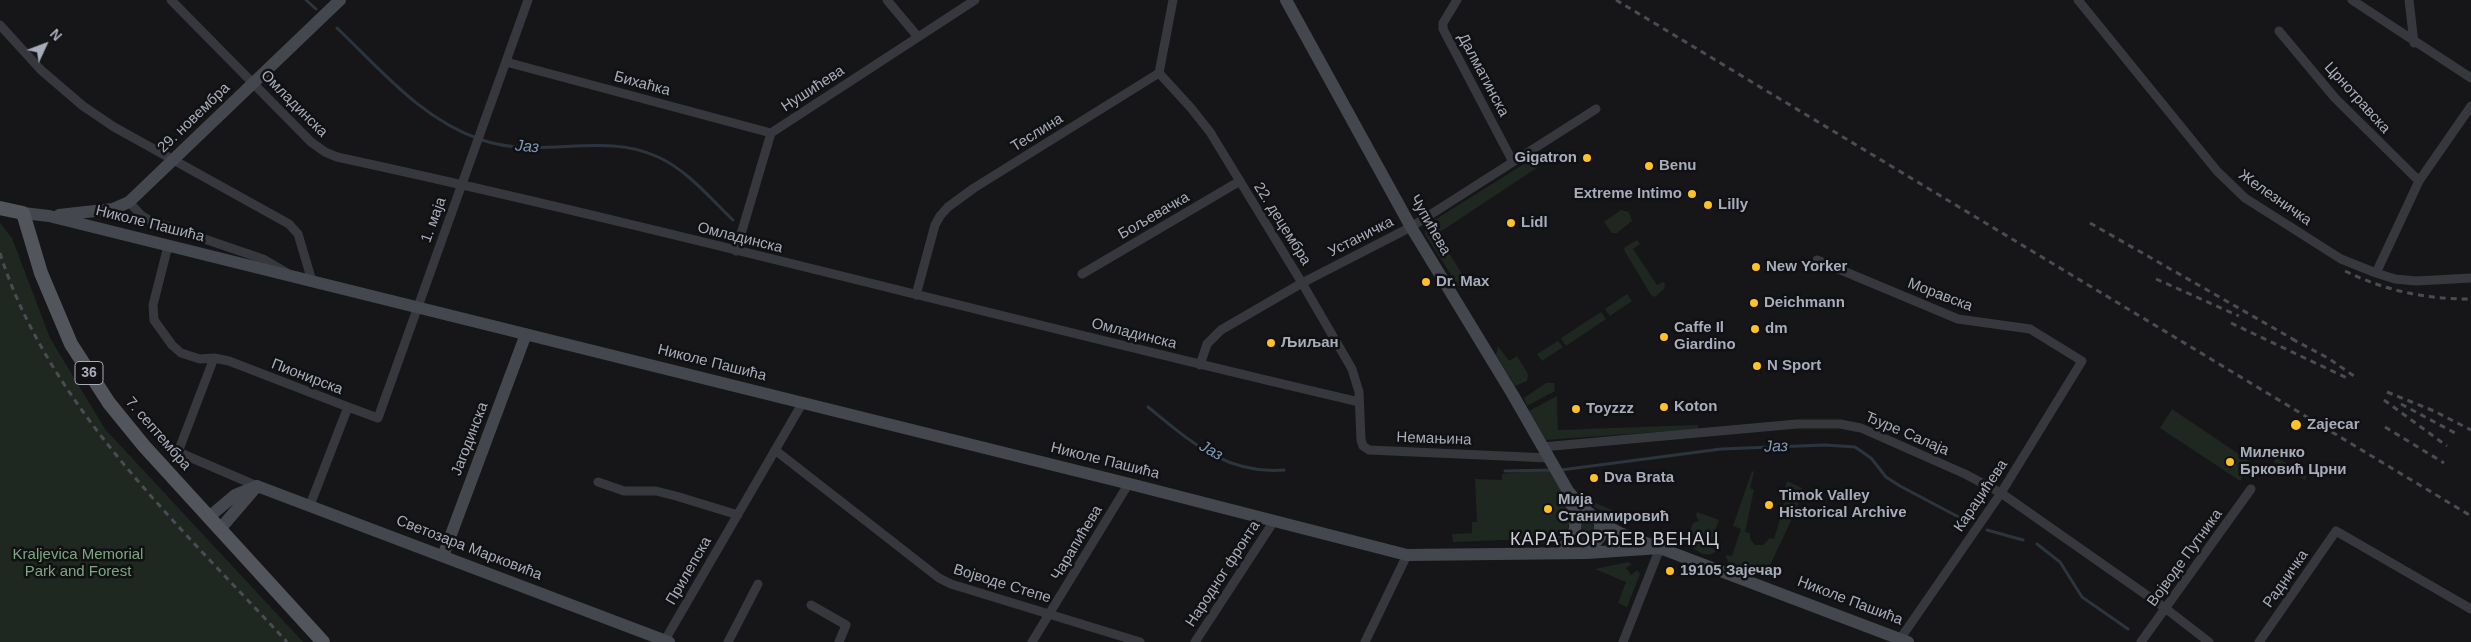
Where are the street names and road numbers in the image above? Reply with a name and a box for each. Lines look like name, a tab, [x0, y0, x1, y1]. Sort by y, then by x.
street label: Далматинска	[1453, 30, 1513, 120]
street label: Црнотравска	[2320, 59, 2394, 137]
street label: Нушићева	[778, 62, 848, 116]
street label: Омладинска	[257, 67, 331, 141]
street label: Бихаћка	[612, 68, 672, 100]
street label: 29. новембра	[154, 79, 234, 157]
street label: Теслина	[1008, 110, 1066, 156]
street label: Железничка	[2235, 166, 2315, 230]
street label: 22. децембра	[1249, 179, 1315, 269]
street label: Бољевачка	[1115, 188, 1193, 244]
street label: Чупићева	[1405, 192, 1455, 258]
street label: 1. маја	[418, 195, 450, 245]
street label: Николе Пашића	[94, 202, 206, 246]
street label: Устаничка	[1325, 213, 1397, 261]
street label: Омладинска	[696, 219, 784, 257]
street label: Моравска	[1905, 274, 1975, 316]
street label: Омладинска	[1090, 315, 1178, 353]
street label: Николе Пашића	[656, 341, 768, 385]
street label: Пионирска	[269, 355, 345, 399]
road number: 36	[75, 362, 103, 384]
street label: 7. септембра	[121, 394, 195, 474]
street label: Јагодинска	[448, 400, 492, 478]
street label: Ђуре Салаја	[1862, 408, 1952, 460]
street label: Немањина	[1396, 429, 1472, 449]
street label: Николе Пашића	[1049, 439, 1161, 483]
street label: Караџићева	[1950, 456, 2012, 536]
street label: Чарапићева	[1048, 502, 1106, 584]
street label: Војводе Путника	[2144, 506, 2226, 610]
street label: Светозара Марковића	[393, 512, 545, 584]
street label: Народног фронта	[1182, 518, 1264, 630]
street label: Прилепска	[662, 534, 716, 608]
street label: Радничка	[2260, 547, 2312, 611]
street label: Војводе Степе	[951, 561, 1053, 607]
street label: Николе Пашића	[1795, 573, 1905, 629]

